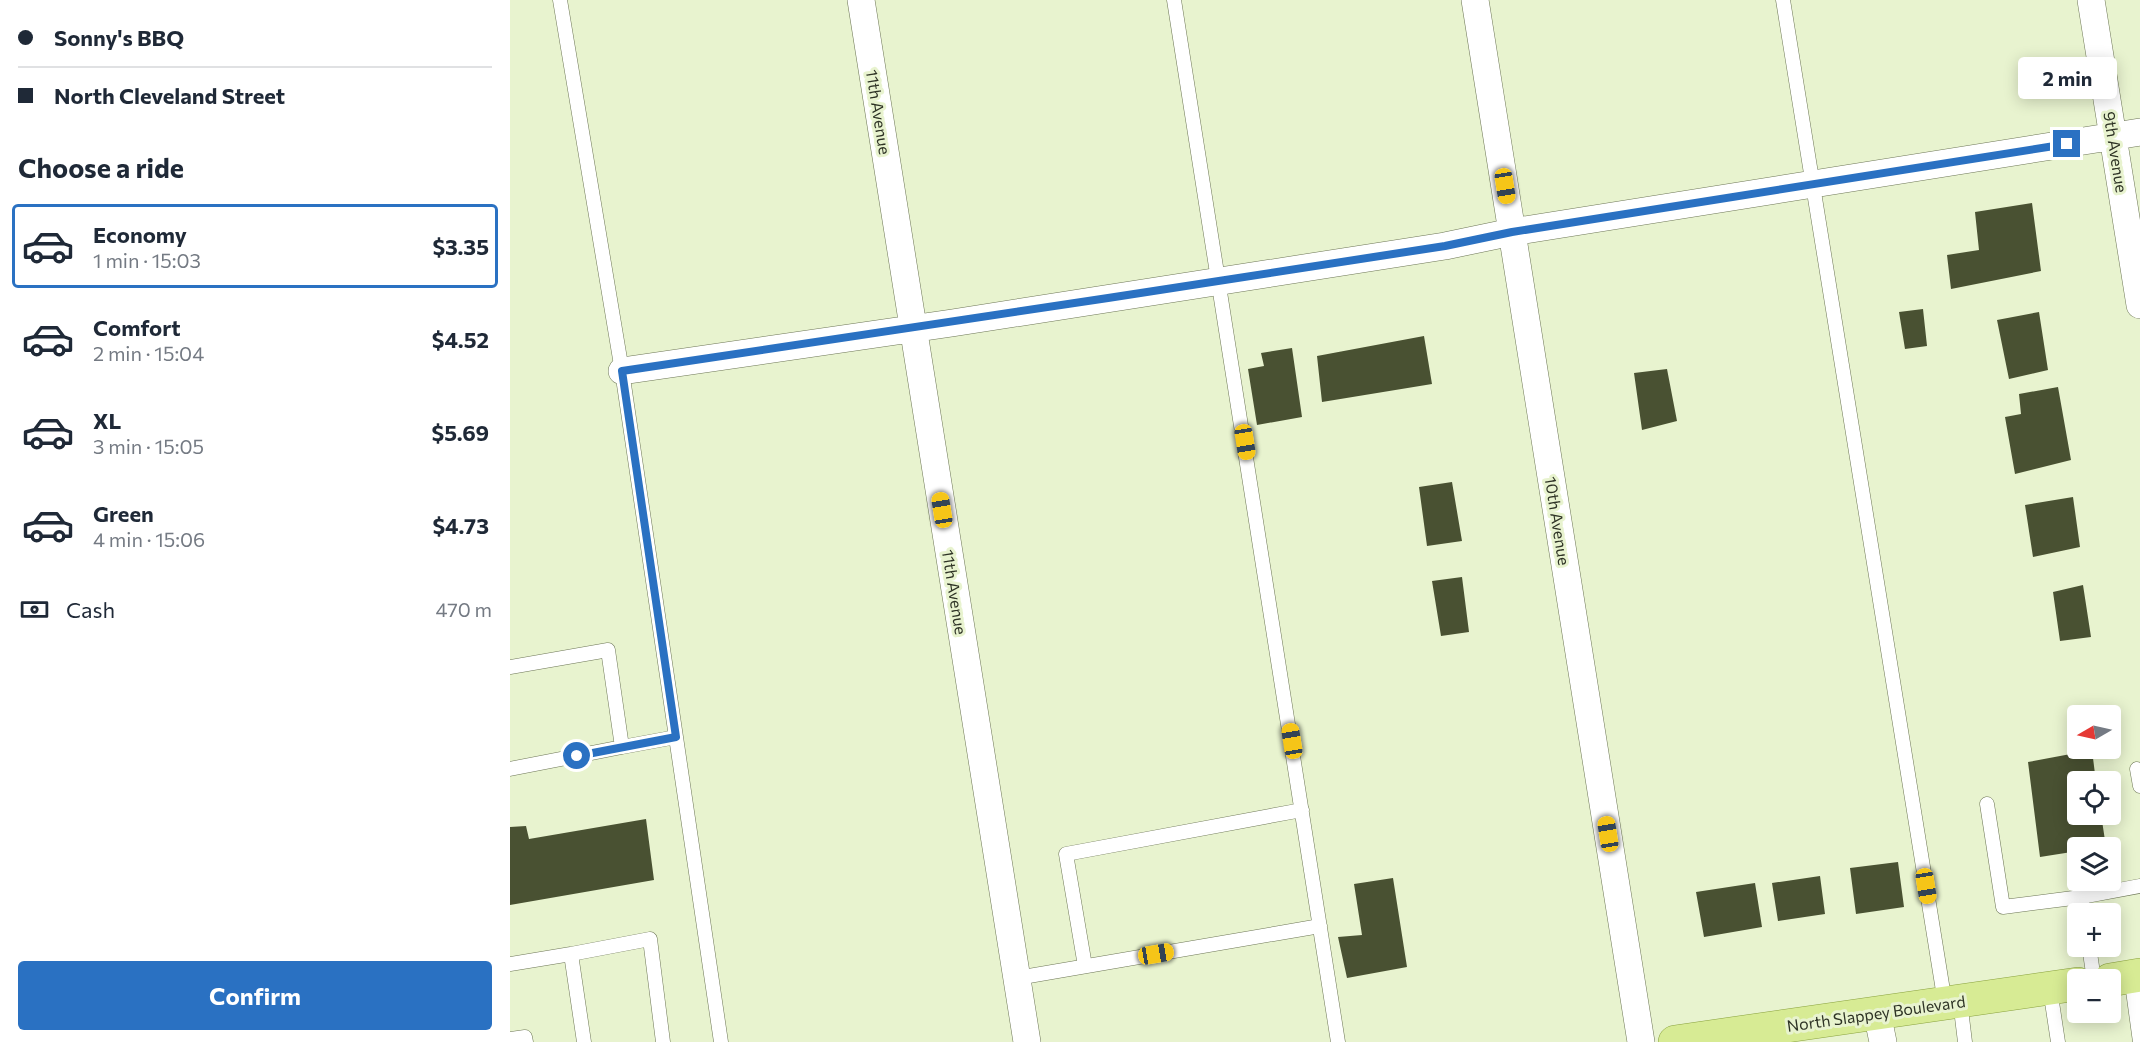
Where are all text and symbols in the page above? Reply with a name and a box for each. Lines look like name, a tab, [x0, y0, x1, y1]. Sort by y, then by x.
text: Sonny's BBQ	[54, 24, 184, 51]
callout: 2 min	[2018, 57, 2116, 99]
text: 2 min	[2043, 66, 2092, 90]
street label: 11th Avenue	[863, 68, 895, 156]
text: North Cleveland Street	[54, 82, 285, 109]
street label: 9th Avenue	[2100, 110, 2132, 194]
route end	[2053, 130, 2080, 157]
text: Choose a ride	[18, 151, 184, 184]
car	[1493, 167, 1517, 205]
icon: car	[21, 219, 75, 273]
text: Economy	[93, 221, 187, 248]
text: $3.35	[432, 233, 489, 260]
text: 1 min · 15:03	[93, 248, 201, 272]
icon: car	[21, 312, 75, 366]
text: Comfort	[93, 314, 181, 341]
text: $4.52	[432, 326, 489, 353]
text: 2 min · 15:04	[93, 341, 204, 365]
icon: car	[21, 405, 75, 459]
text: XL	[93, 407, 121, 434]
text: $5.69	[432, 419, 489, 446]
car	[1233, 423, 1257, 461]
text: 3 min · 15:05	[93, 434, 204, 458]
street label: 10th Avenue	[1542, 475, 1574, 567]
car	[930, 491, 954, 529]
icon: car	[21, 498, 75, 552]
text: Green	[93, 500, 154, 527]
text: $4.73	[432, 512, 489, 539]
text: 4 min · 15:06	[93, 527, 205, 551]
street label: 11th Avenue	[939, 548, 971, 636]
icon: cash	[18, 593, 51, 626]
text: Cash	[66, 596, 115, 623]
text: 470 m	[436, 597, 492, 621]
north arrow	[2067, 705, 2121, 759]
map controls	[2067, 705, 2121, 1023]
car	[1280, 722, 1304, 760]
route start	[563, 742, 590, 769]
button: locate	[2067, 771, 2121, 825]
car	[1596, 815, 1620, 853]
button: layers	[2067, 837, 2121, 891]
car	[1914, 867, 1938, 905]
button: +	[2067, 903, 2121, 957]
car	[1137, 942, 1175, 966]
button: Confirm	[18, 961, 492, 1030]
button: −	[2067, 969, 2121, 1023]
street label: North Slappey Boulevard	[1786, 991, 1966, 1035]

